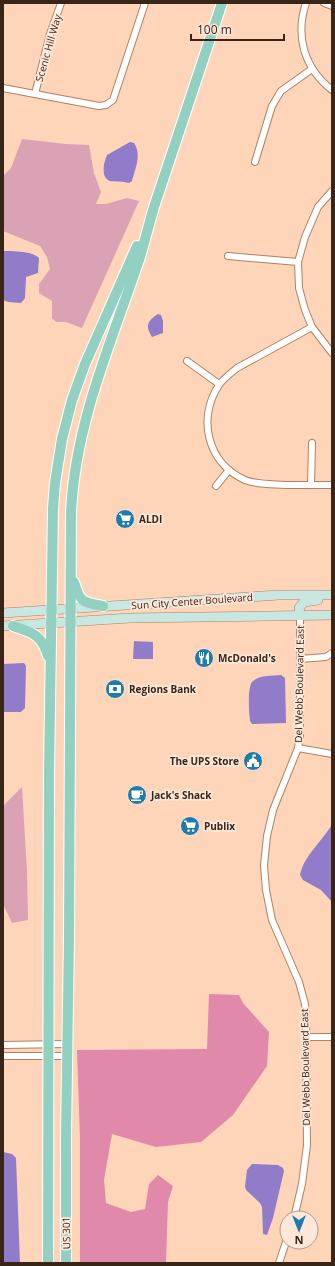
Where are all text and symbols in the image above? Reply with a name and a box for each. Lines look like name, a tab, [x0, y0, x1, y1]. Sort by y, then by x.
street label: Scenic Hill Way	[32, 12, 65, 83]
scale bar	[191, 16, 284, 42]
text: 100 m	[197, 21, 232, 38]
supermarket icon: ALDI	[114, 508, 136, 530]
place label: ALDI	[139, 512, 162, 526]
street label: Sun City Center Boulevard	[131, 590, 253, 612]
street label: Del Webb Boulevard East	[291, 625, 307, 743]
restaurant icon: McDonald's	[193, 647, 215, 669]
place label: McDonald's	[218, 651, 276, 665]
bank icon: Regions Bank	[104, 678, 126, 700]
place label: Regions Bank	[129, 682, 197, 696]
public building icon: The UPS Store	[242, 750, 264, 772]
place label: The UPS Store	[170, 754, 239, 768]
cafe icon: Jack's Shack	[126, 784, 148, 806]
place label: Jack's Shack	[150, 788, 212, 802]
supermarket icon: Publix	[179, 815, 201, 837]
place label: Publix	[204, 819, 235, 833]
street label: Del Webb Boulevard East	[297, 1008, 313, 1126]
north arrow	[279, 1210, 319, 1250]
street label: US 301	[59, 1217, 73, 1249]
text: N	[295, 1233, 303, 1248]

